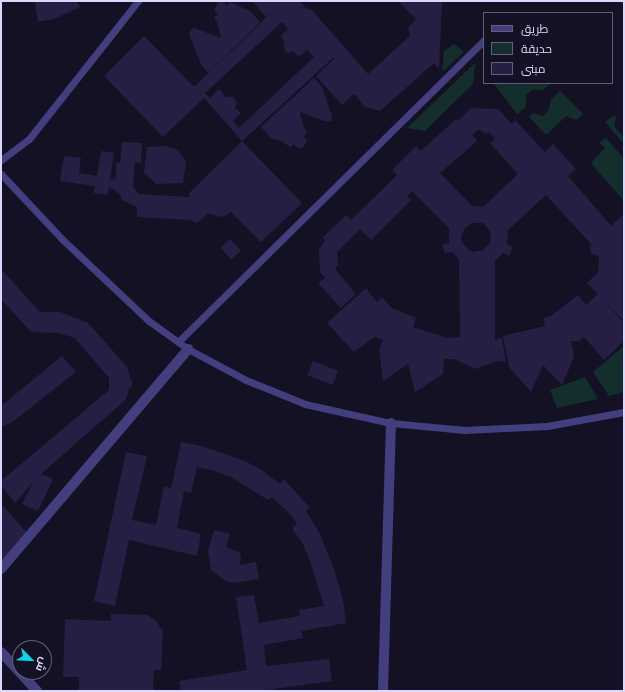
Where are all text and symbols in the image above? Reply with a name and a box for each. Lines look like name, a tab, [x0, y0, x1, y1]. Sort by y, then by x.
legend	[483, 12, 613, 84]
text: طريق	[521, 20, 548, 37]
text: حديقة	[521, 40, 552, 57]
text: مبنى	[521, 60, 546, 77]
north arrow	[12, 640, 52, 680]
text: ش	[33, 655, 52, 674]

